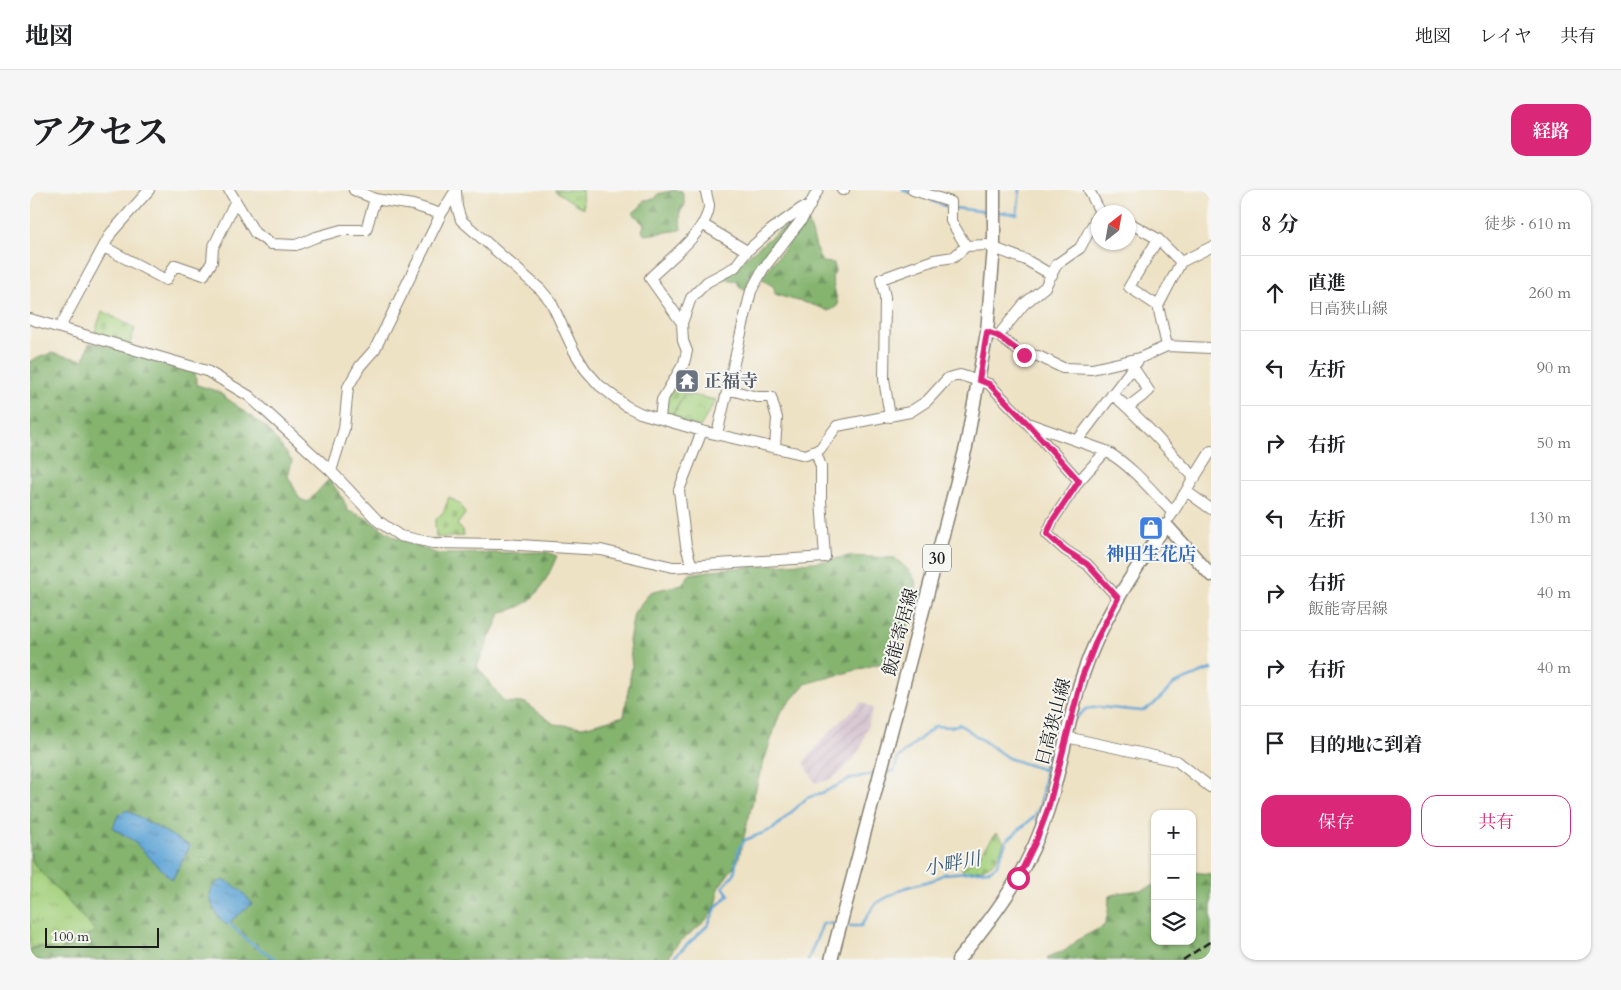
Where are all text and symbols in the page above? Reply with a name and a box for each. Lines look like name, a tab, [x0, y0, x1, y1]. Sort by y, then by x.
text: 地図	[25, 20, 73, 53]
text: 地図	[1415, 24, 1451, 49]
text: レイヤ	[1479, 24, 1532, 49]
text: 共有	[1560, 24, 1596, 49]
button: 経路	[1511, 104, 1591, 156]
text: アクセス	[30, 109, 169, 157]
north arrow	[1091, 205, 1136, 250]
text: 8 分	[1261, 210, 1298, 239]
text: 徒歩 · 610 m	[1484, 213, 1571, 235]
text: 直進	[1308, 270, 1346, 296]
icon: ahead	[1261, 279, 1289, 307]
text: 260 m	[1529, 282, 1571, 304]
text: 日高狭山線	[1308, 298, 1388, 320]
route end	[1013, 344, 1036, 367]
icon: left	[1261, 354, 1289, 382]
text: 左折	[1308, 357, 1346, 383]
text: 90 m	[1537, 357, 1571, 379]
temple icon: 正福寺	[674, 368, 700, 394]
place label: 正福寺	[704, 369, 758, 394]
icon: right	[1261, 429, 1289, 457]
text: 右折	[1308, 432, 1346, 458]
text: 50 m	[1537, 432, 1571, 454]
icon: left	[1261, 504, 1289, 532]
text: 左折	[1308, 507, 1346, 533]
text: 130 m	[1529, 507, 1571, 529]
shop icon: 神田生花店	[1138, 515, 1164, 541]
place label: 神田生花店	[1106, 542, 1196, 567]
road number: 30	[923, 544, 951, 572]
text: 右折	[1308, 570, 1346, 596]
icon: right	[1261, 579, 1289, 607]
text: 40 m	[1537, 582, 1571, 604]
street label: 飯能寄居線	[877, 585, 924, 679]
text: 飯能寄居線	[1308, 598, 1388, 620]
icon: right	[1261, 654, 1289, 682]
text: 右折	[1308, 657, 1346, 683]
text: 40 m	[1537, 657, 1571, 679]
street label: 日高狭山線	[1030, 675, 1077, 769]
icon: arrive	[1261, 729, 1289, 757]
text: 目的地に到着	[1308, 732, 1422, 758]
button: 保存	[1261, 795, 1411, 847]
button: 共有	[1421, 795, 1571, 847]
map controls	[1151, 810, 1196, 945]
button: +	[1151, 810, 1196, 855]
water label: 小畔川	[922, 845, 985, 882]
button: −	[1151, 855, 1196, 900]
route start	[1007, 867, 1030, 890]
button: layers	[1151, 900, 1196, 945]
scale bar	[45, 925, 159, 948]
text: 100 m	[52, 927, 89, 946]

